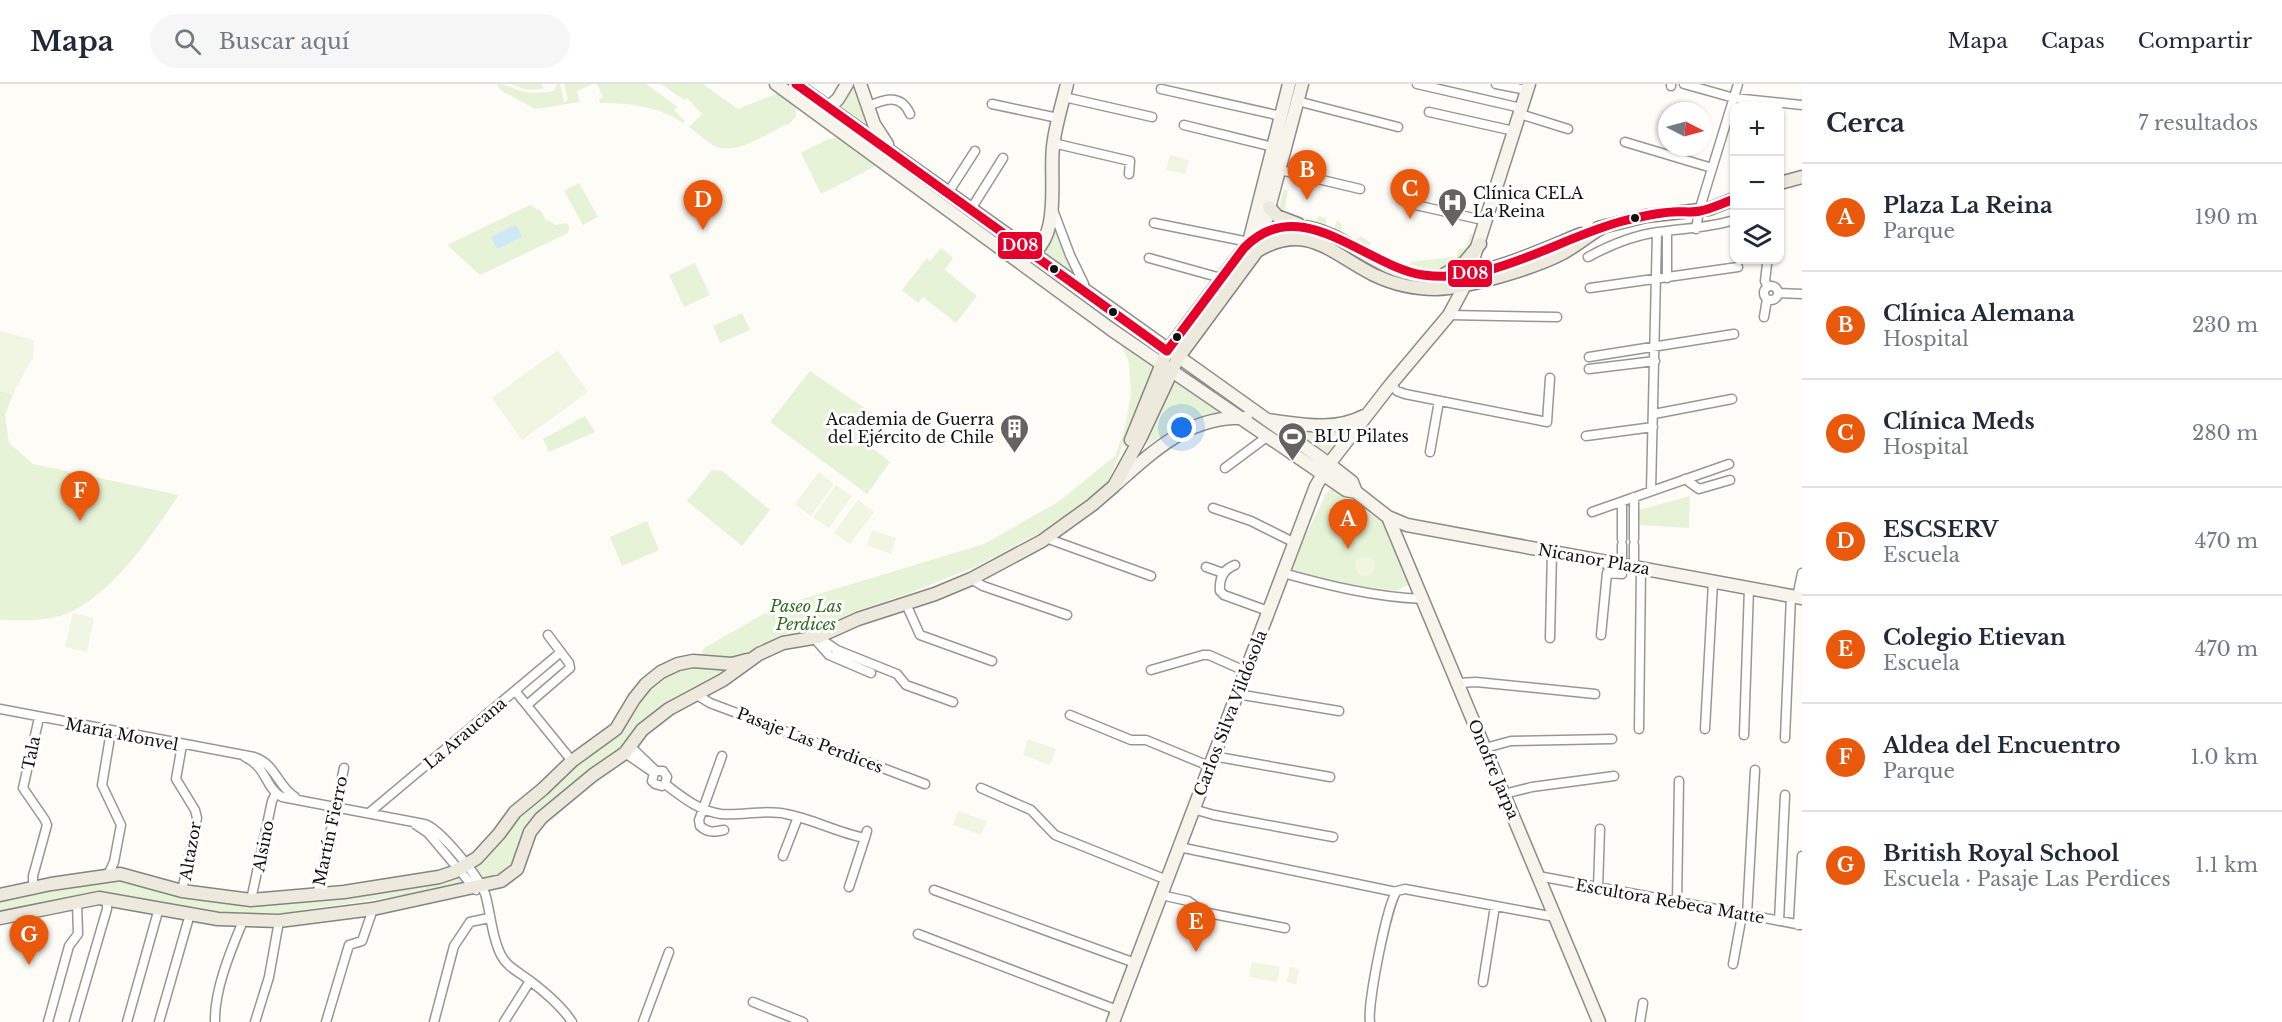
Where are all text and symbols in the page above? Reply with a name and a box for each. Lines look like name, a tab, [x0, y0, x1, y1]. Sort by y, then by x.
search box	[150, 14, 570, 68]
text: Mapa	[30, 24, 114, 59]
icon: search	[171, 25, 204, 58]
text: Buscar aquí	[219, 28, 349, 55]
text: Mapa	[1948, 28, 2008, 54]
text: Capas	[2041, 28, 2105, 54]
text: Compartir	[2138, 28, 2252, 54]
north arrow	[1658, 102, 1712, 156]
map controls	[1730, 102, 1784, 264]
button: +	[1730, 102, 1784, 156]
text: Cerca	[1826, 107, 1905, 139]
text: 7 resultados	[2138, 111, 2258, 135]
pin: B	[1288, 150, 1326, 200]
button: −	[1730, 156, 1784, 210]
pin: C	[1390, 170, 1430, 219]
pin: D	[684, 180, 722, 230]
place label: Clínica CELA La Reina	[1473, 183, 1584, 221]
hospital icon: Clínica CELA La Reina	[1436, 186, 1468, 228]
text: Plaza La Reina	[1883, 192, 2053, 219]
text: A	[1837, 205, 1854, 229]
text: 190 m	[2195, 205, 2258, 229]
button: layers	[1730, 210, 1784, 264]
unlabelled marker	[1629, 212, 1641, 224]
text: Parque	[1883, 219, 1955, 243]
line badge: D08	[997, 231, 1043, 260]
text: D08	[1002, 235, 1038, 255]
line badge: D08	[1447, 259, 1493, 288]
unlabelled marker	[1048, 263, 1060, 275]
text: D08	[1452, 263, 1488, 283]
text: Clínica Alemana	[1883, 300, 2075, 327]
unlabelled marker	[1107, 306, 1119, 318]
text: B	[1838, 313, 1853, 337]
text: 230 m	[2192, 313, 2258, 337]
text: Hospital	[1883, 327, 1969, 351]
unlabelled marker	[1171, 331, 1183, 343]
text: Clínica Meds	[1883, 408, 2035, 435]
place label: Academia de Guerra del Ejército de Chile	[825, 409, 994, 447]
building icon: Academia de Guerra del Ejército de Chile	[999, 412, 1031, 454]
your location	[1167, 413, 1196, 442]
sports icon: BLU Pilates	[1277, 420, 1309, 462]
text: C	[1837, 421, 1854, 445]
text: 280 m	[2192, 421, 2258, 445]
place label: BLU Pilates	[1314, 426, 1409, 446]
text: Hospital	[1883, 435, 1969, 459]
pin: F	[60, 472, 100, 521]
pin: A	[1328, 500, 1368, 549]
text: ESCSERV	[1883, 516, 1998, 543]
text: D	[1836, 529, 1855, 553]
text: 470 m	[2195, 529, 2258, 553]
street label: Nicanor Plaza	[1536, 539, 1652, 579]
text: Escuela	[1883, 543, 1960, 567]
park label: Paseo Las Perdices	[769, 596, 842, 634]
text: Colegio Etievan	[1883, 624, 2066, 651]
street label: Carlos Silva Vildósola	[1189, 627, 1271, 799]
text: E	[1838, 637, 1853, 661]
text: 470 m	[2195, 637, 2258, 661]
text: Escuela	[1883, 651, 1960, 675]
street label: La Araucana	[420, 693, 510, 773]
street label: Pasaje Las Perdices	[734, 703, 886, 777]
street label: María Monvel	[64, 713, 180, 755]
street label: Onofre Jarpa	[1464, 716, 1524, 822]
text: Aldea del Encuentro	[1883, 732, 2120, 759]
street label: Tala	[18, 734, 44, 772]
text: F	[1839, 745, 1852, 769]
text: 1.0 km	[2190, 745, 2258, 769]
text: Parque	[1883, 759, 1955, 783]
street label: Martín Fierro	[309, 774, 351, 888]
street label: Alsino	[248, 819, 278, 874]
street label: Altazor	[175, 820, 205, 883]
text: British Royal School	[1883, 840, 2119, 867]
text: G	[1837, 853, 1854, 877]
text: 1.1 km	[2195, 853, 2258, 877]
text: Escuela · Pasaje Las Perdices	[1883, 867, 2171, 891]
street label: Escultora Rebeca Matte	[1574, 875, 1766, 927]
pin: E	[1176, 902, 1216, 952]
pin: G	[9, 916, 48, 965]

